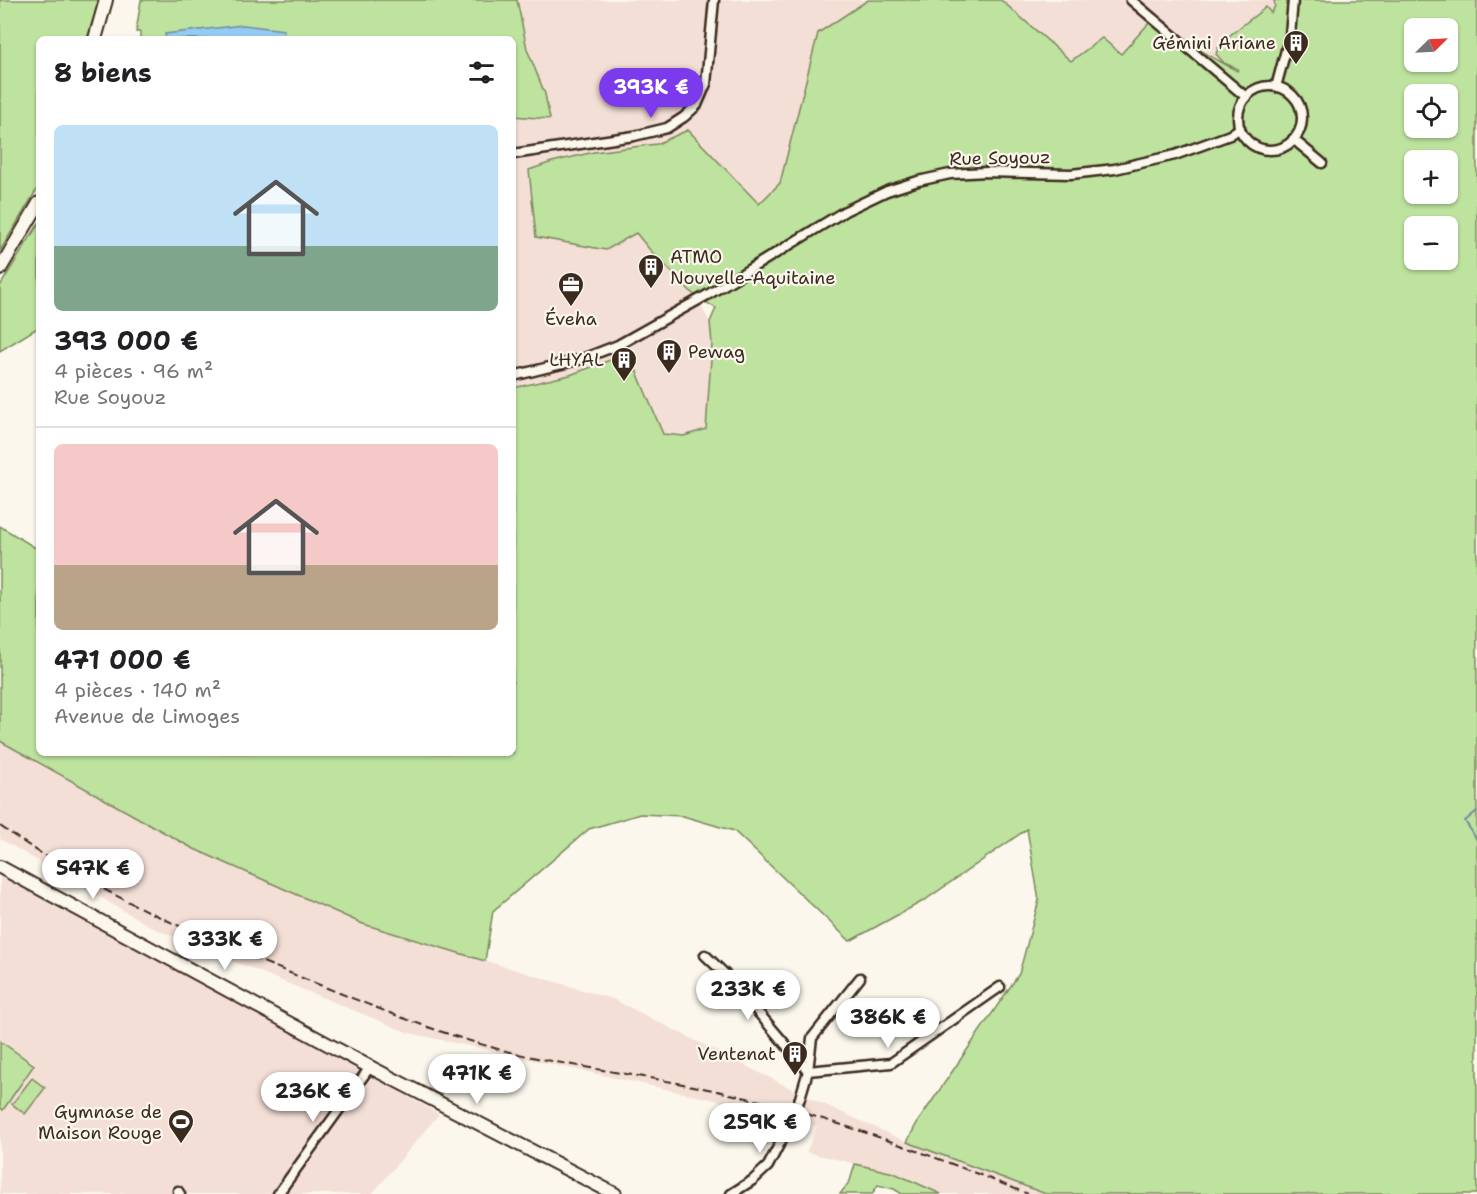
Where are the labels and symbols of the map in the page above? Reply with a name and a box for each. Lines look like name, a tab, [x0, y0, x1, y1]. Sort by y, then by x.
north arrow	[1404, 18, 1458, 72]
building icon: Gémini Ariane	[1281, 28, 1311, 66]
place label: Gémini Ariane	[1152, 31, 1276, 55]
pin: 393K €	[602, 68, 700, 119]
street label: Rue Soyouz	[949, 145, 1051, 171]
place label: ATMO Nouvelle-Aquitaine	[670, 245, 835, 290]
building icon: ATMO Nouvelle-Aquitaine	[636, 252, 666, 290]
office icon: Éveha	[556, 270, 586, 308]
place label: Éveha	[545, 307, 597, 331]
building icon: Pewag	[654, 337, 684, 375]
place label: Pewag	[688, 340, 745, 364]
building icon: LHYAL	[609, 345, 639, 383]
place label: LHYAL	[549, 348, 604, 372]
pin: 547K €	[44, 849, 142, 900]
pin: 333K €	[176, 920, 274, 971]
pin: 233K €	[699, 970, 797, 1021]
pin: 386K €	[839, 998, 937, 1049]
building icon: Ventenat	[780, 1039, 810, 1077]
place label: Ventenat	[697, 1042, 776, 1066]
pin: 471K €	[428, 1054, 526, 1105]
pin: 236K €	[264, 1072, 362, 1123]
place label: Gymnase de Maison Rouge	[38, 1100, 162, 1145]
pin: 259K €	[711, 1103, 809, 1154]
sports icon: Gymnase de Maison Rouge	[166, 1107, 196, 1145]

